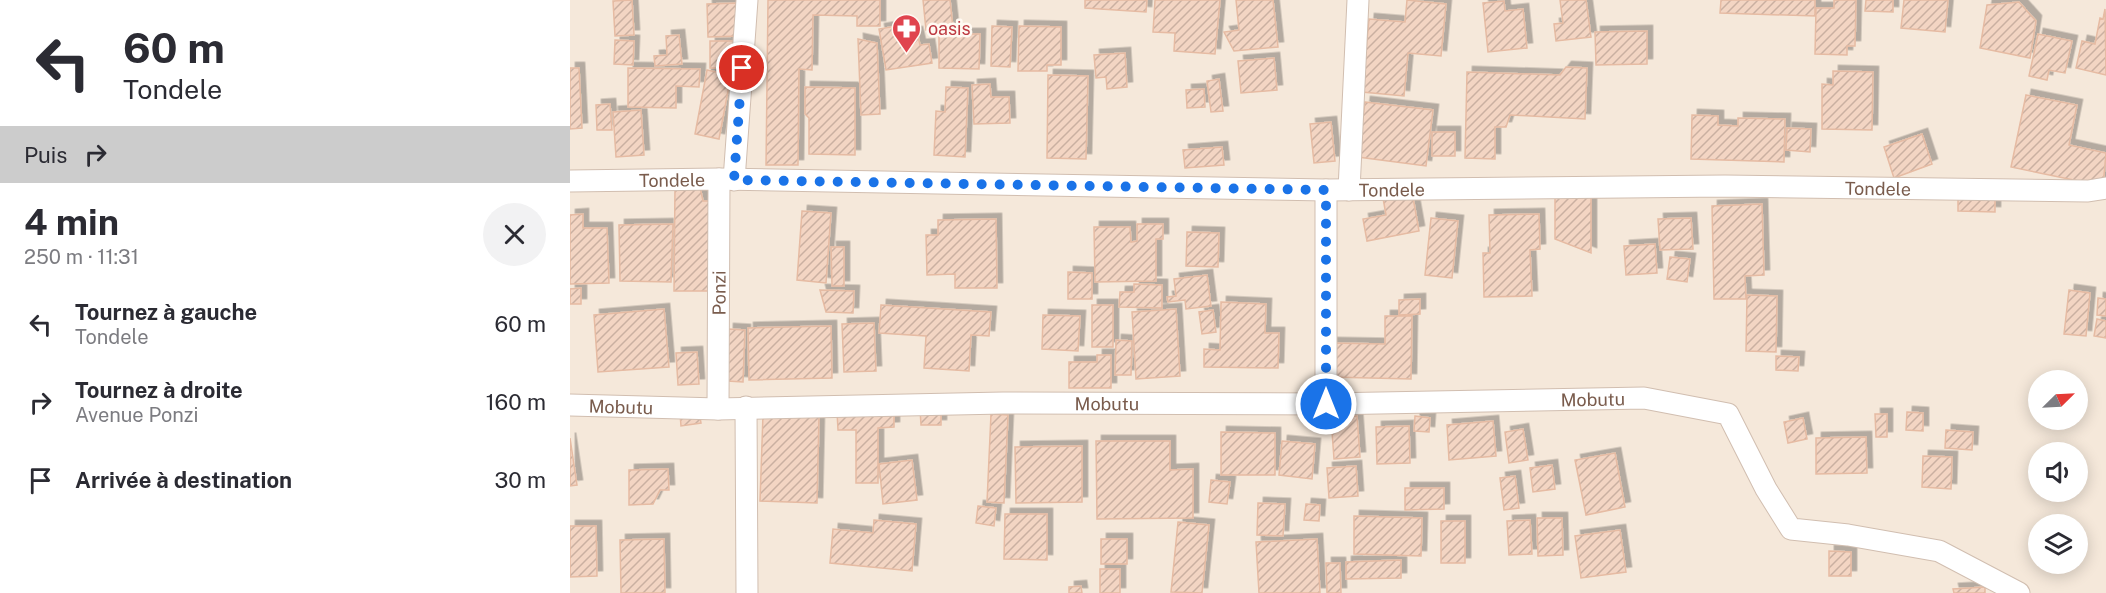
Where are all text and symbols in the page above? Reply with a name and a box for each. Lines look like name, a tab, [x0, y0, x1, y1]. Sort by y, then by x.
pharmacy icon: oasis	[891, 12, 923, 54]
place label: oasis	[928, 18, 971, 39]
text: 60 m	[123, 23, 225, 72]
icon: left	[24, 24, 102, 102]
pin	[716, 42, 767, 93]
icon: arrive	[725, 51, 758, 84]
text: Tondele	[123, 73, 222, 105]
icon: right	[79, 138, 112, 171]
text: Puis	[24, 142, 67, 168]
street label: Tondele	[639, 169, 705, 191]
street label: Tondele	[1845, 177, 1911, 199]
street label: Tondele	[1359, 179, 1425, 200]
text: 4 min	[24, 201, 119, 243]
button: close	[483, 203, 546, 266]
text: 250 m · 11:31	[24, 245, 139, 269]
street label: Ponzi	[708, 270, 729, 316]
text: Tournez à gauche	[75, 299, 257, 325]
icon: left	[24, 308, 57, 341]
text: 60 m	[495, 311, 546, 337]
text: Tondele	[75, 325, 148, 349]
north arrow	[2028, 370, 2088, 430]
map controls	[2028, 370, 2088, 574]
position arrow	[1294, 372, 1358, 436]
text: Tournez à droite	[75, 377, 243, 403]
icon: right	[24, 386, 57, 419]
street label: Mobutu	[1560, 388, 1625, 410]
text: 160 m	[486, 389, 546, 415]
street label: Mobutu	[1075, 393, 1139, 414]
street label: Mobutu	[588, 395, 654, 418]
text: Avenue Ponzi	[75, 403, 198, 427]
button: sound	[2028, 442, 2088, 502]
icon: arrive	[24, 464, 57, 497]
text: Arrivée à destination	[75, 467, 292, 493]
text: 30 m	[494, 467, 546, 493]
button: layers	[2028, 514, 2088, 574]

